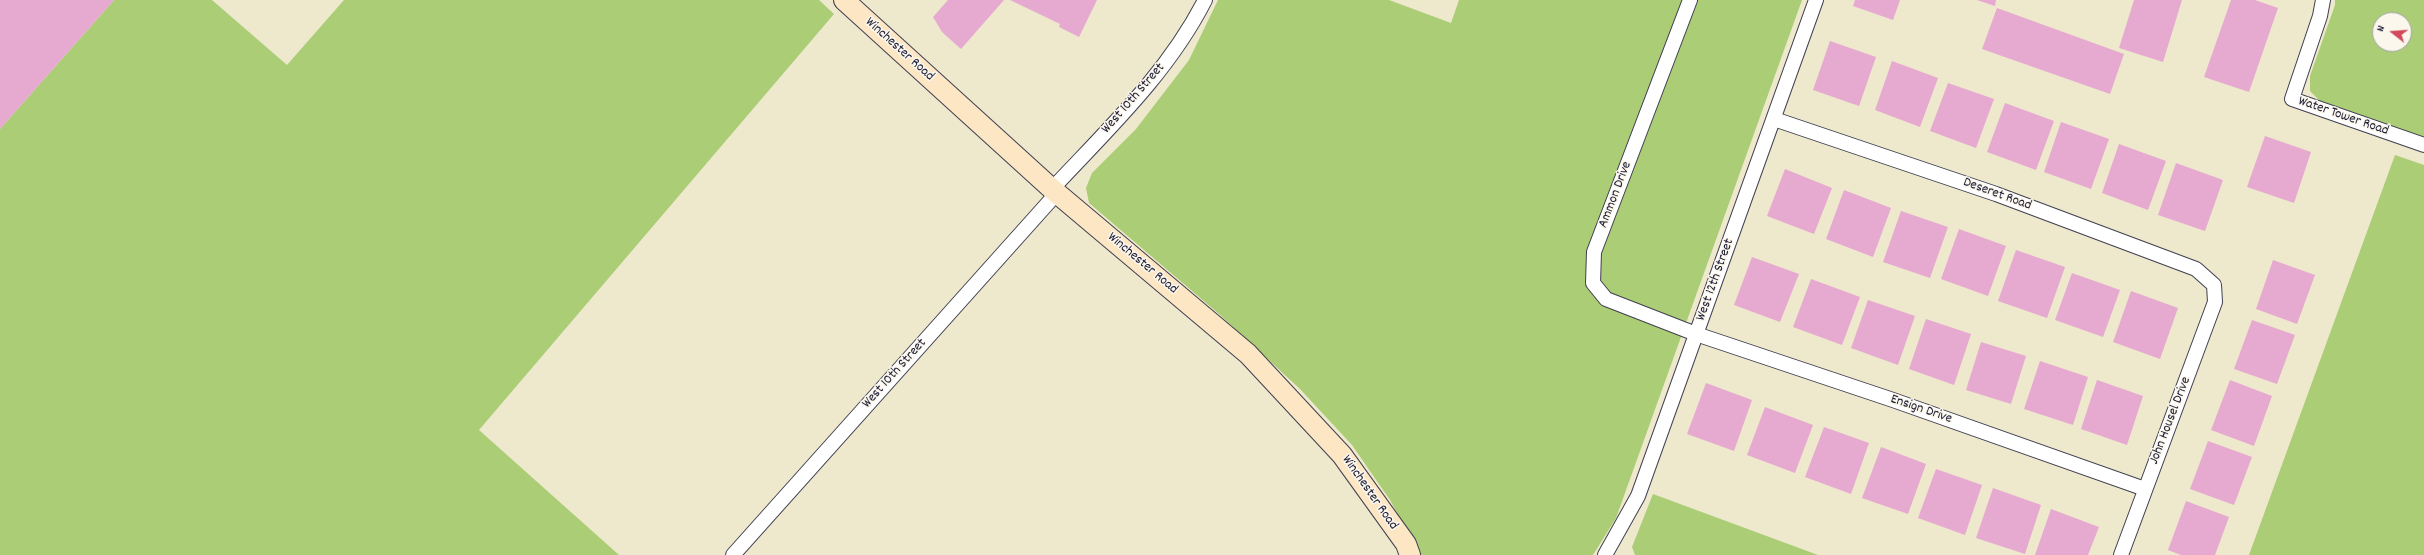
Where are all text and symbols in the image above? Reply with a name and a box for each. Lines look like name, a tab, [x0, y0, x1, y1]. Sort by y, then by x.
north arrow	[2372, 12, 2412, 52]
street label: Winchester Road	[861, 15, 937, 85]
text: N	[2373, 24, 2390, 34]
street label: West 10th Street	[1099, 60, 1169, 138]
street label: Water Tower Road	[2296, 94, 2390, 140]
street label: Ammon Drive	[1596, 159, 1636, 231]
street label: Deseret Road	[1961, 175, 2033, 215]
street label: Winchester Road	[1103, 230, 1181, 298]
street label: West 12th Street	[1693, 237, 1739, 323]
street label: West 10th Street	[859, 336, 931, 412]
street label: John Housel Drive	[2147, 375, 2195, 467]
street label: Ensign Drive	[1888, 392, 1954, 428]
street label: Winchester Road	[1337, 453, 1401, 533]

